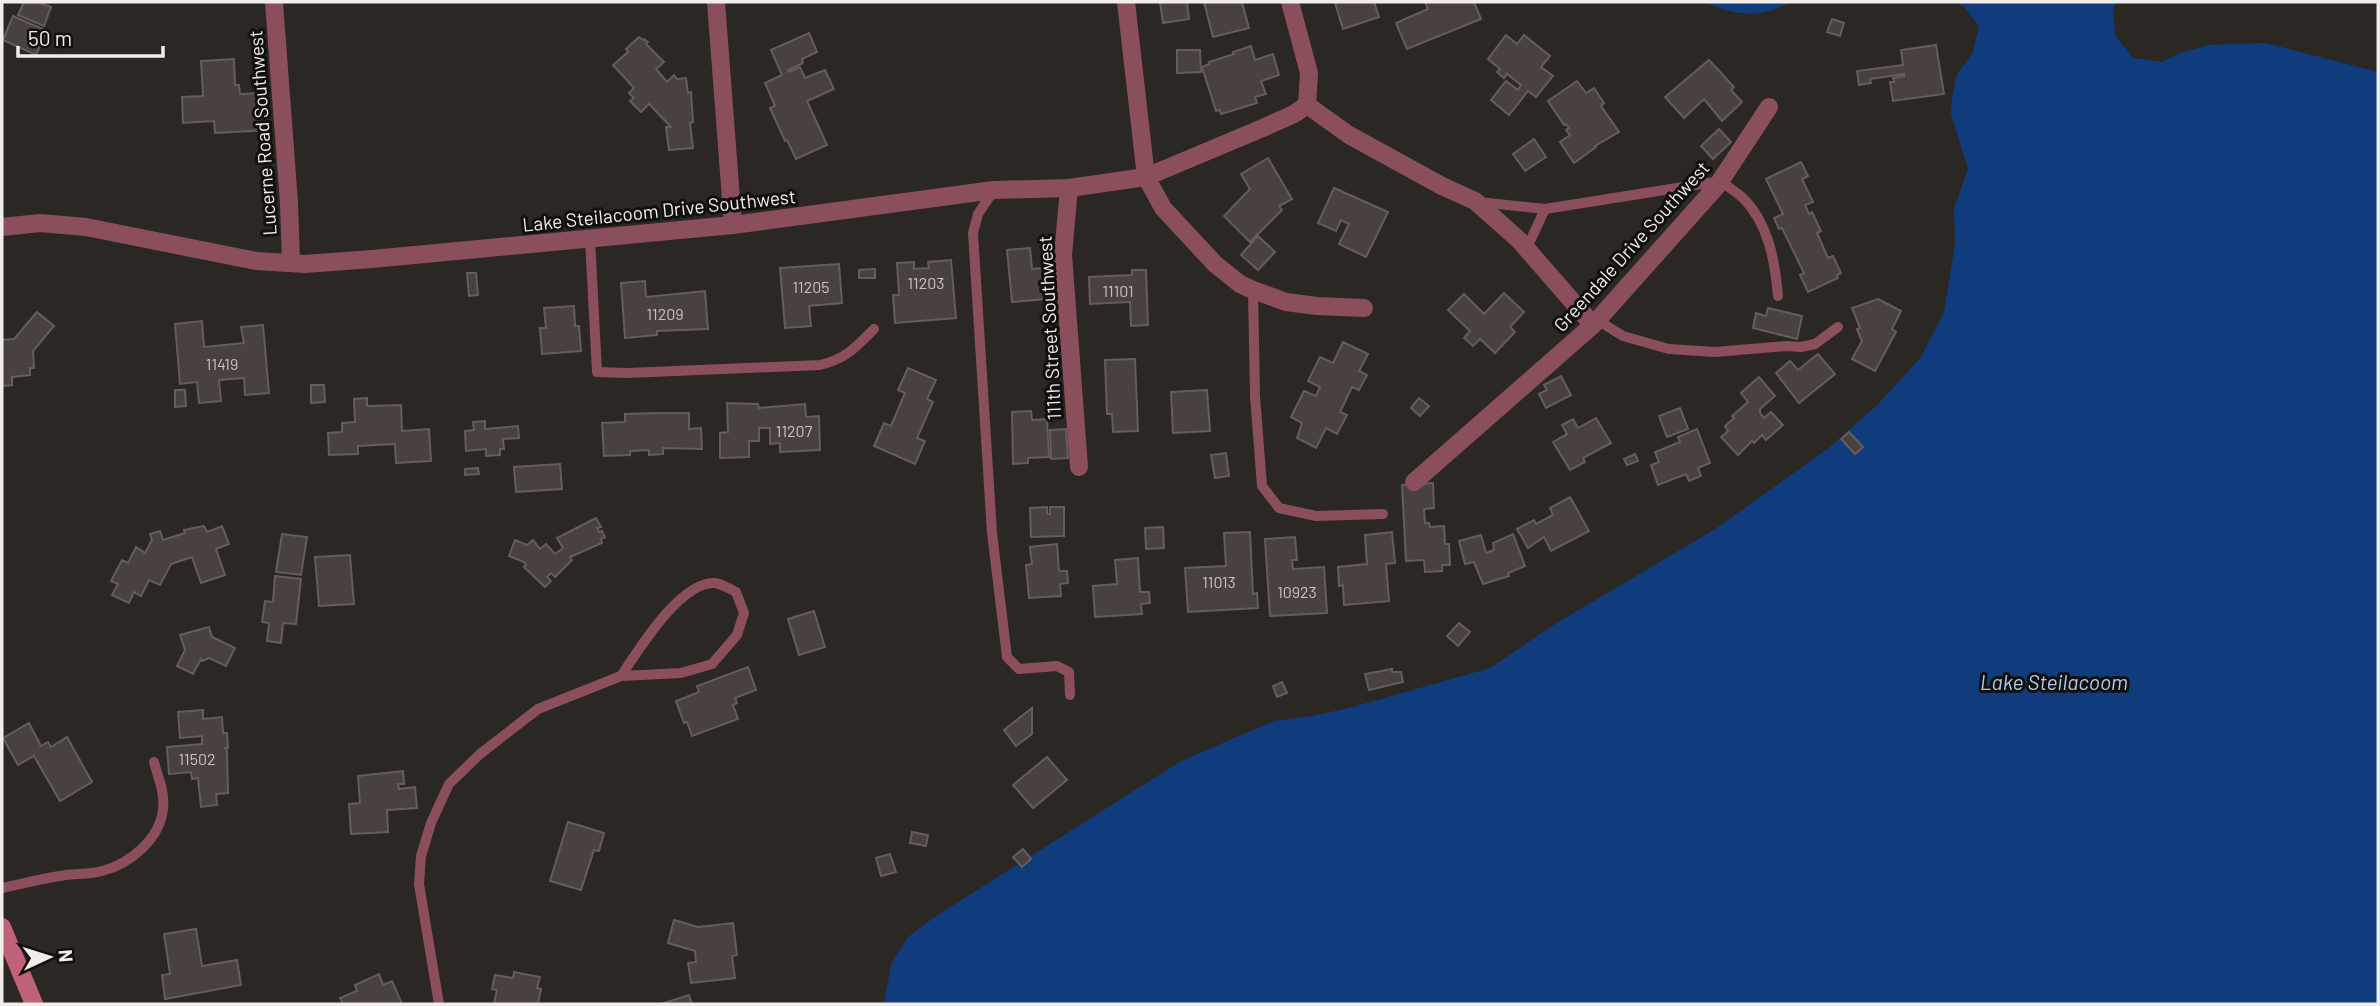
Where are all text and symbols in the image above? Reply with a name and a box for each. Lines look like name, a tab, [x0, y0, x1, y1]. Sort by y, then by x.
scale bar	[18, 14, 163, 58]
text: 50 m	[28, 25, 72, 50]
street label: Lucerne Road Southwest	[243, 30, 281, 236]
street label: Greendale Drive Southwest	[1548, 156, 1714, 336]
street label: Lake Steilacoom Drive Southwest	[521, 184, 797, 236]
street label: 111th Street Southwest	[1033, 235, 1065, 421]
house number: 11203	[907, 273, 945, 292]
house number: 11205	[792, 277, 830, 296]
house number: 11101	[1102, 281, 1134, 300]
house number: 11209	[646, 304, 684, 323]
house number: 11419	[206, 354, 238, 373]
house number: 11207	[776, 421, 813, 440]
house number: 11013	[1202, 572, 1236, 591]
house number: 10923	[1277, 582, 1317, 601]
water label: Lake Steilacoom	[1980, 669, 2128, 694]
house number: 11502	[178, 749, 216, 768]
north arrow	[14, 922, 84, 992]
text: N	[55, 949, 78, 963]

